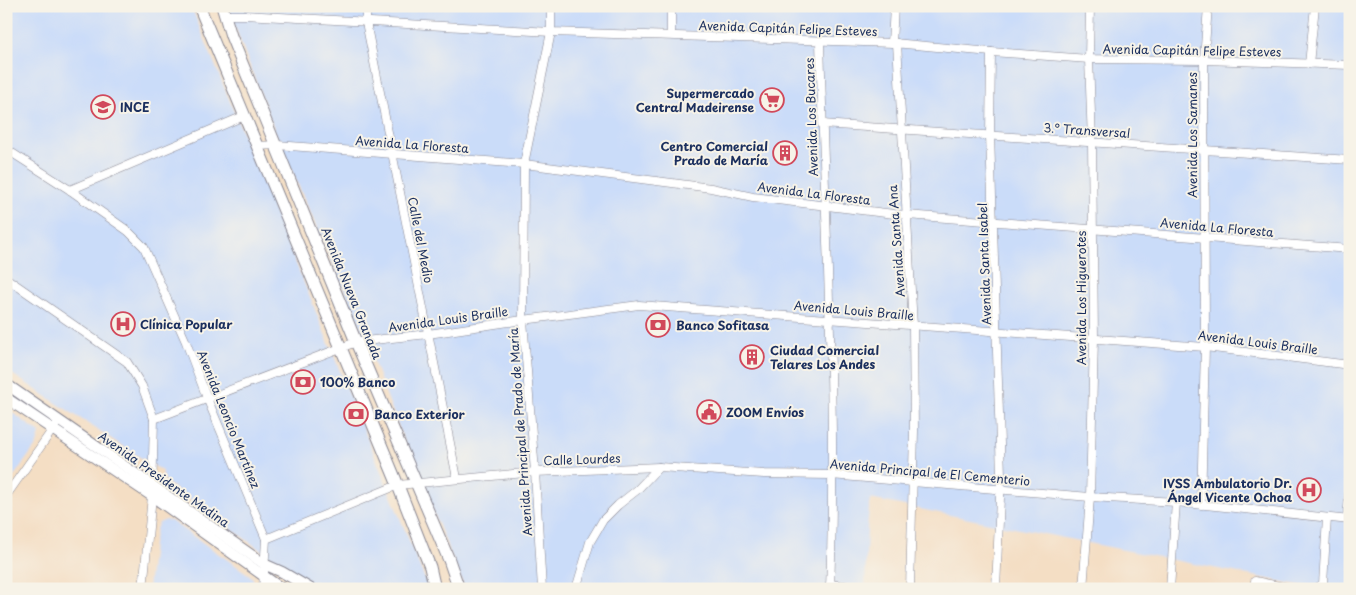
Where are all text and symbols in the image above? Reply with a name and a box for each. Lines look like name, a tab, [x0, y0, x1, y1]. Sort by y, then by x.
street label: Avenida Capitán Felipe Esteves	[698, 16, 878, 40]
street label: Avenida Capitán Felipe Esteves	[1103, 39, 1282, 61]
street label: Avenida Los Bucares	[800, 57, 822, 177]
street label: Avenida Los Samanes	[1183, 71, 1201, 198]
place label: Supermercado Central Madeirense	[636, 84, 754, 116]
supermarket icon: Supermercado Central Madeirense	[759, 87, 785, 113]
school or university icon: INCE	[90, 94, 116, 120]
place label: INCE	[120, 98, 150, 116]
street label: 3.° Transversal	[1043, 118, 1131, 142]
street label: Avenida La Floresta	[355, 131, 470, 157]
place label: Centro Comercial Prado de María	[660, 137, 769, 169]
building icon: Centro Comercial Prado de María	[772, 140, 798, 166]
street label: Avenida La Floresta	[756, 177, 872, 209]
street label: Avenida Santa Ana	[883, 184, 909, 298]
street label: Calle del Medio	[404, 195, 438, 285]
street label: Avenida Santa Isabel	[973, 203, 995, 325]
street label: Avenida La Floresta	[1160, 213, 1275, 241]
street label: Avenida Nueva Granada	[317, 224, 387, 362]
street label: Avenida Los Higuerotes	[1072, 230, 1090, 365]
street label: Avenida Louis Braille	[793, 296, 915, 324]
street label: Avenida Louis Braille	[387, 302, 509, 336]
hospital icon: Clínica Popular	[110, 311, 136, 337]
bank icon: Banco Sofitasa	[645, 312, 671, 338]
place label: Clínica Popular	[140, 315, 233, 333]
place label: Banco Sofitasa	[676, 316, 770, 334]
street label: Avenida Louis Braille	[1197, 326, 1319, 358]
street label: Avenida Principal de Prado de María	[504, 327, 536, 537]
place label: Ciudad Comercial Telares Los Andes	[770, 341, 880, 373]
building icon: Ciudad Comercial Telares Los Andes	[739, 344, 765, 370]
street label: Avenida Leoncio Martínez	[193, 347, 265, 491]
bank icon: 100% Banco	[290, 369, 316, 395]
place label: 100% Banco	[320, 373, 395, 391]
public building icon: ZOOM Envíos	[696, 399, 722, 425]
bank icon: Banco Exterior	[343, 401, 369, 427]
place label: ZOOM Envíos	[726, 403, 804, 421]
place label: Banco Exterior	[374, 405, 466, 423]
street label: Avenida Presidente Medina	[95, 427, 233, 531]
street label: Calle Lourdes	[543, 449, 621, 469]
street label: Avenida Principal de El Cementerio	[829, 454, 1031, 490]
place label: IVSS Ambulatorio Dr. Ángel Vicente Ochoa	[1163, 474, 1292, 506]
hospital icon: IVSS Ambulatorio Dr. Ángel Vicente Ochoa	[1296, 477, 1322, 503]

